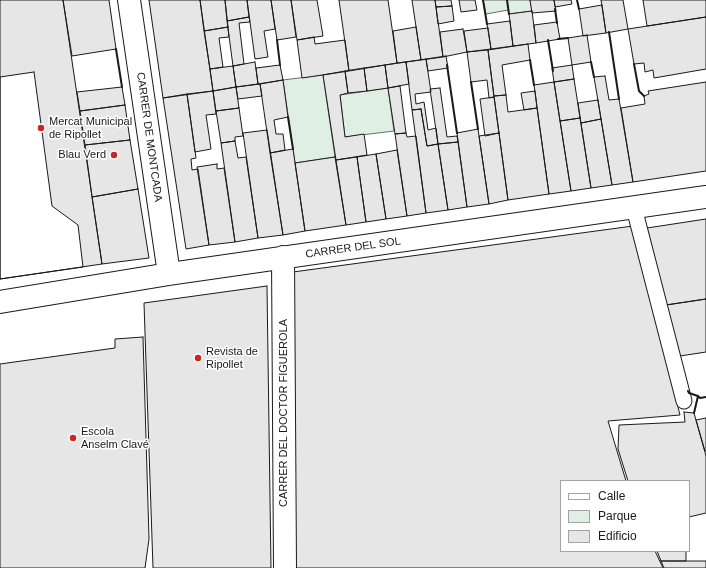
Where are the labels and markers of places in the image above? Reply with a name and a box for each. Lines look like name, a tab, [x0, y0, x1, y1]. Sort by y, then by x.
place label: Mercat Municipal de Ripollet	[49, 115, 132, 141]
marker: Mercat Municipal de Ripollet	[36, 123, 46, 133]
place label: Blau Verd	[58, 148, 106, 162]
marker: Blau Verd	[109, 150, 119, 160]
place label: Revista de Ripollet	[206, 345, 258, 371]
marker: Revista de Ripollet	[193, 353, 203, 363]
place label: Escola Anselm Clavé	[81, 425, 149, 451]
marker: Escola Anselm Clavé	[68, 433, 78, 443]

